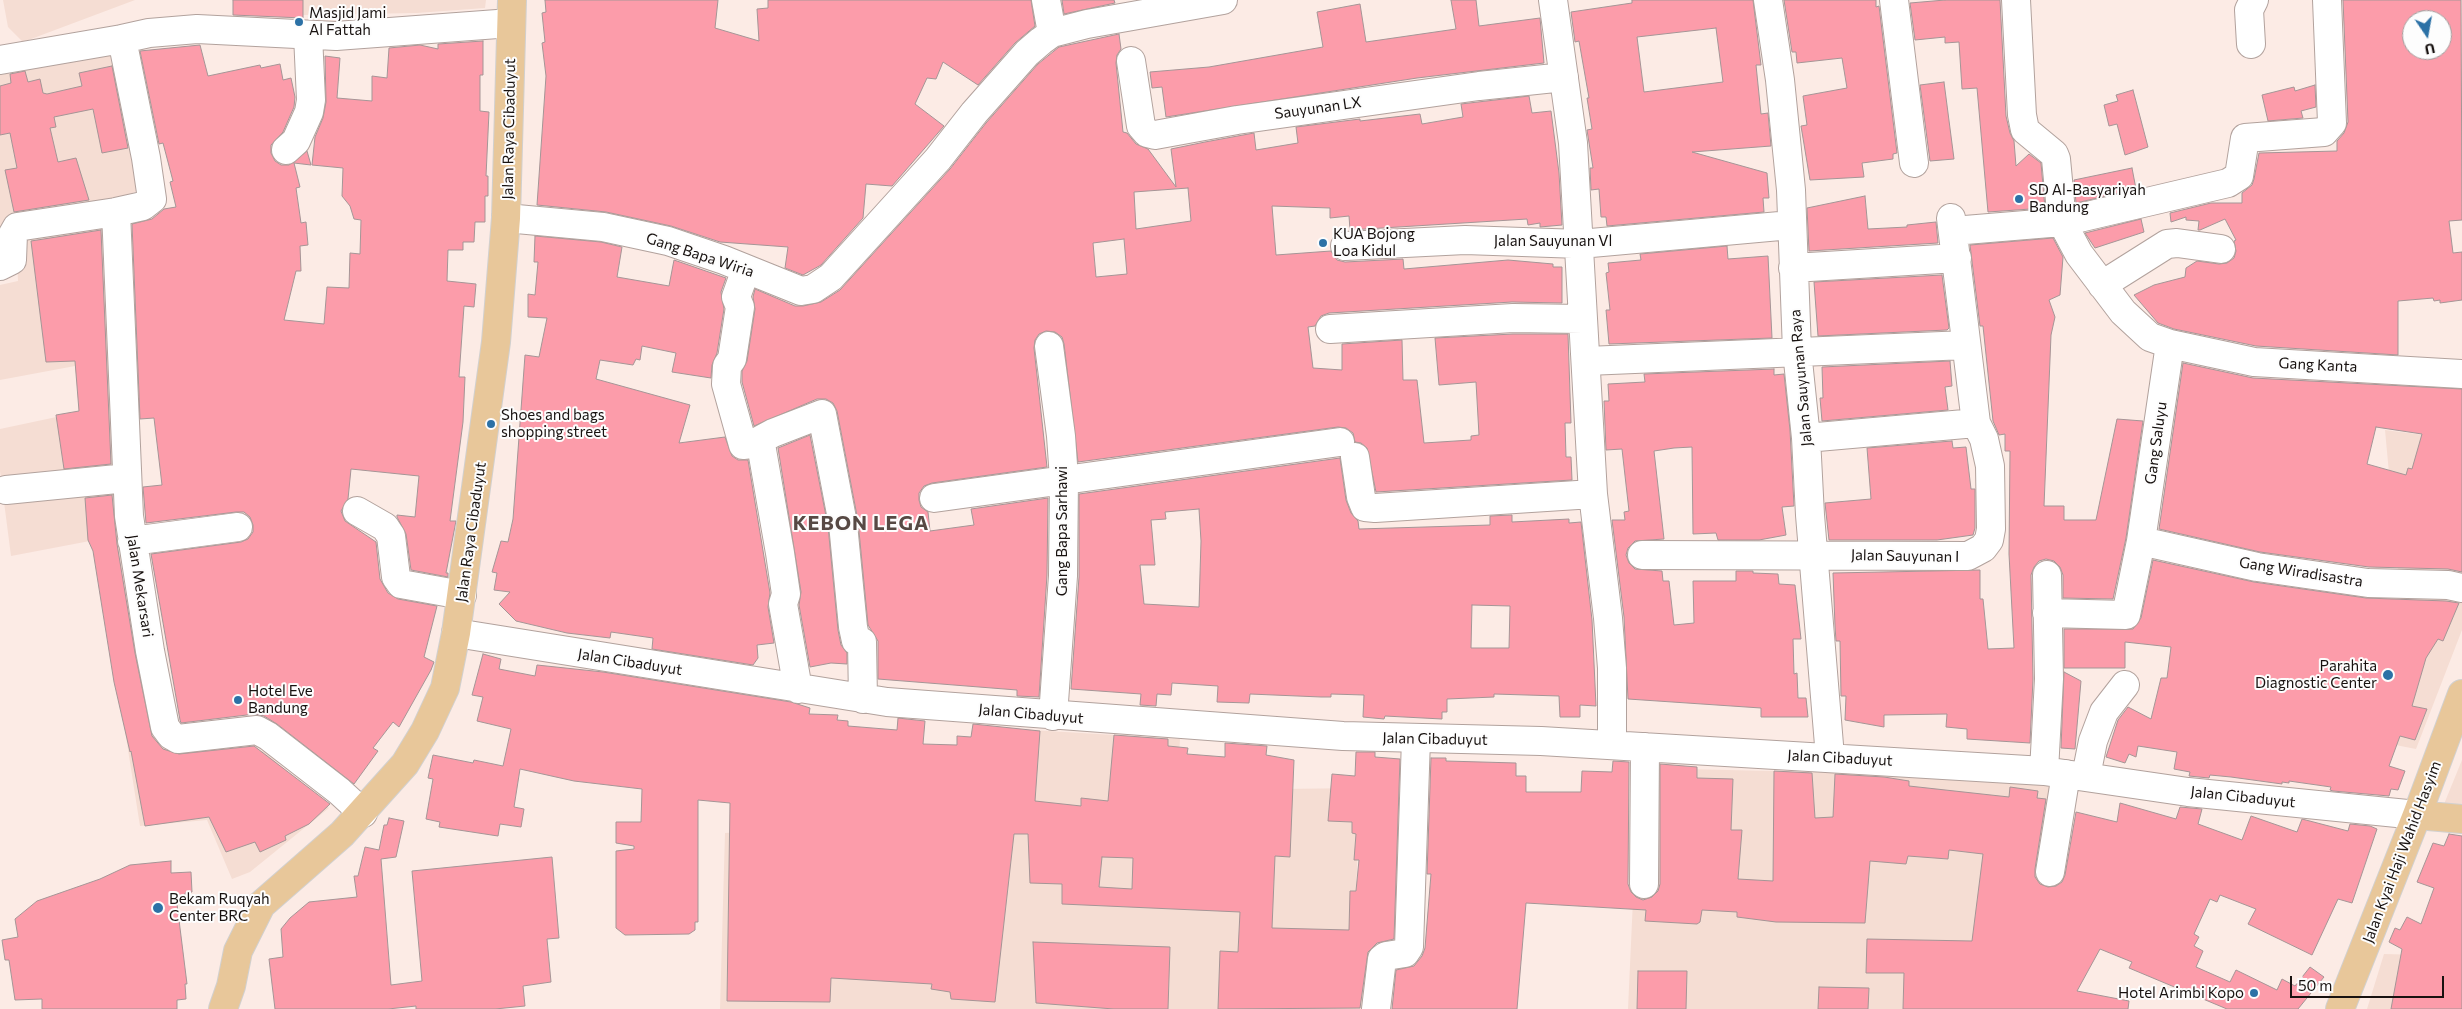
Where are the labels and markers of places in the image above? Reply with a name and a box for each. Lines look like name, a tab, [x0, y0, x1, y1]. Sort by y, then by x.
place label: Masjid Jami Al Fattah	[309, 4, 386, 39]
marker: Masjid Jami Al Fattah	[293, 16, 305, 28]
place label: SD Al-Basyariyah Bandung	[2029, 181, 2146, 216]
marker: SD Al-Basyariyah Bandung	[2013, 193, 2025, 205]
place label: KUA Bojong Loa Kidul	[1333, 225, 1415, 260]
marker: KUA Bojong Loa Kidul	[1317, 237, 1329, 249]
place label: Shoes and bags shopping street	[501, 406, 607, 441]
marker: Shoes and bags shopping street	[485, 418, 497, 430]
place label: Parahita Diagnostic Center	[2255, 657, 2377, 692]
marker: Parahita Diagnostic Center	[2381, 668, 2395, 682]
place label: Hotel Eve Bandung	[248, 682, 313, 717]
marker: Hotel Eve Bandung	[232, 694, 244, 706]
place label: Bekam Ruqyah Center BRC	[169, 890, 270, 925]
marker: Bekam Ruqyah Center BRC	[151, 901, 165, 915]
place label: Hotel Arimbi Kopo	[2118, 984, 2244, 1002]
marker: Hotel Arimbi Kopo	[2248, 987, 2260, 999]

